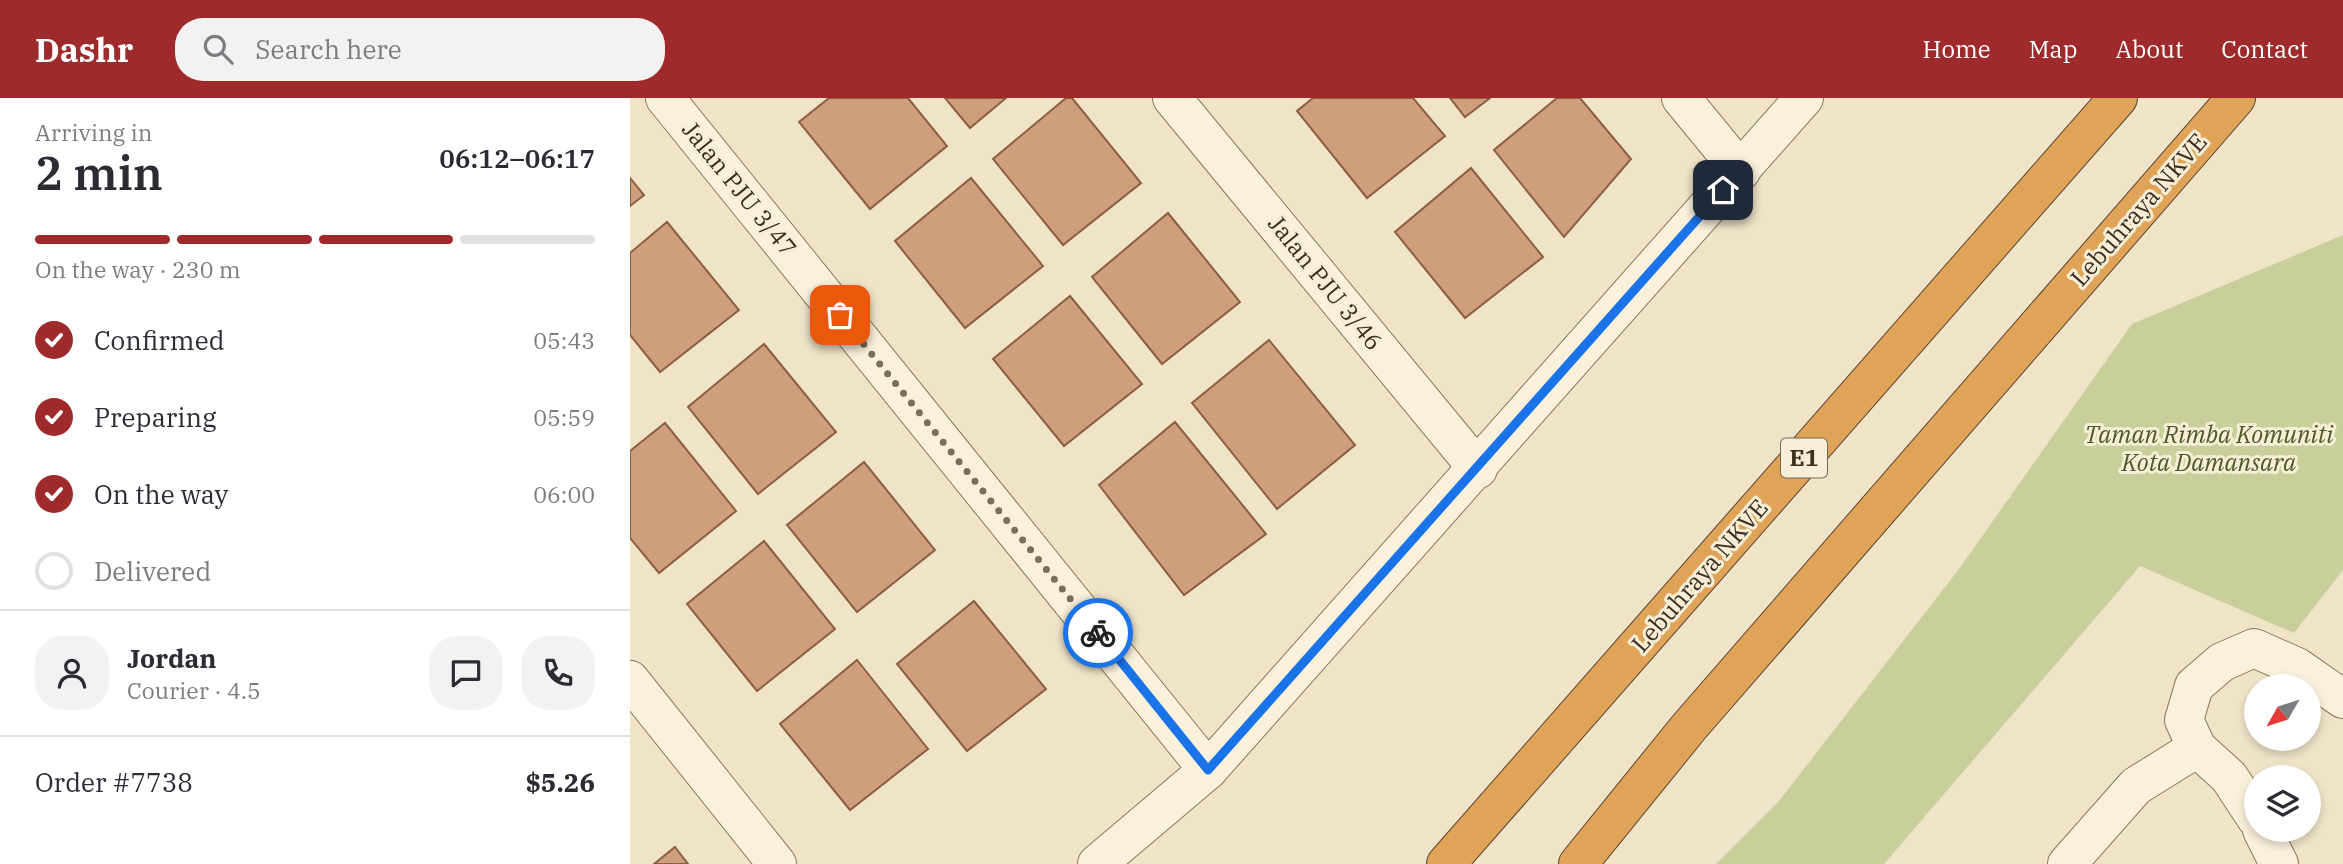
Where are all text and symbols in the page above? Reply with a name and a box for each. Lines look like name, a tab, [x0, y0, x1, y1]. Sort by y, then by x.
search box	[175, 18, 665, 81]
text: Dashr	[35, 28, 133, 71]
icon: search	[199, 30, 237, 68]
text: Search here	[255, 32, 402, 66]
text: Home	[1923, 33, 1991, 65]
text: Map	[2029, 33, 2077, 65]
text: About	[2115, 33, 2183, 65]
text: Contact	[2221, 33, 2308, 65]
street label: Jalan PJU 3/47	[675, 114, 804, 263]
text: Arriving in	[35, 117, 152, 147]
street label: Lebuhraya NKVE	[2063, 126, 2214, 293]
text: 06:12–06:17	[439, 141, 595, 175]
text: 2 min	[35, 143, 163, 203]
pin	[1693, 160, 1753, 220]
icon: home	[1704, 171, 1742, 209]
street label: Jalan PJU 3/46	[1261, 208, 1390, 357]
text: On the way · 230 m	[35, 254, 241, 284]
pin	[810, 285, 870, 345]
icon: bag	[821, 296, 859, 334]
icon: check	[35, 321, 73, 359]
text: Confirmed	[94, 323, 225, 357]
text: 05:43	[533, 325, 595, 355]
icon: check	[35, 398, 73, 436]
text: Preparing	[94, 400, 216, 434]
text: 05:59	[533, 402, 595, 432]
park label: Taman Rimba Komuniti Kota Damansara	[2084, 418, 2334, 478]
road number: E1	[1781, 438, 1827, 478]
icon: check	[35, 475, 73, 513]
text: On the way	[94, 477, 228, 511]
text: 06:00	[533, 479, 595, 509]
street label: Lebuhraya NKVE	[1624, 492, 1775, 659]
text: Delivered	[94, 554, 211, 588]
courier	[1063, 598, 1133, 668]
icon: bike	[1079, 614, 1117, 652]
button: person	[35, 636, 109, 710]
button: chat	[429, 636, 503, 710]
button: phone	[521, 636, 595, 710]
text: Jordan	[127, 641, 217, 675]
north arrow	[2244, 674, 2320, 751]
map controls	[2244, 674, 2321, 842]
text: Courier · 4.5	[127, 675, 261, 705]
text: Order #7738	[35, 765, 193, 799]
text: $5.26	[525, 765, 595, 799]
button: layers	[2244, 765, 2321, 842]

